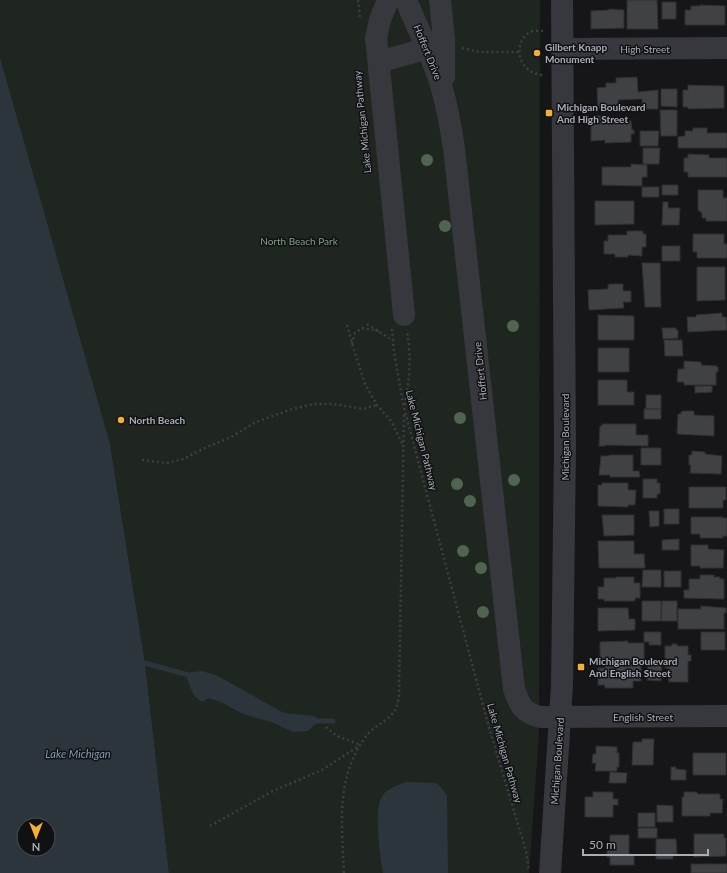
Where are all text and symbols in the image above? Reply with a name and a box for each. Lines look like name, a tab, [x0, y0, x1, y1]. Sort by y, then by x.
street label: Hoffert Drive	[411, 23, 445, 81]
place label: Gilbert Knapp Monument	[545, 41, 607, 65]
street label: High Street	[620, 43, 670, 55]
marker: Gilbert Knapp Monument	[532, 48, 542, 58]
street label: Lake Michigan Pathway	[351, 69, 373, 174]
place label: Michigan Boulevard And High Street	[556, 101, 646, 125]
marker: Michigan Boulevard And High Street	[544, 108, 554, 118]
park label: North Beach Park	[260, 235, 339, 247]
street label: Hoffert Drive	[471, 341, 489, 401]
street label: Lake Michigan Pathway	[404, 389, 440, 492]
street label: Michigan Boulevard	[559, 394, 571, 480]
place label: North Beach	[129, 414, 186, 426]
marker: North Beach	[116, 415, 126, 425]
place label: Michigan Boulevard And English Street	[588, 655, 678, 679]
marker: Michigan Boulevard And English Street	[576, 662, 586, 672]
street label: Lake Michigan Pathway	[485, 702, 525, 805]
street label: English Street	[613, 711, 673, 723]
street label: Michigan Boulevard	[548, 717, 566, 805]
water label: Lake Michigan	[45, 747, 111, 760]
north arrow	[16, 817, 56, 857]
scale bar	[583, 831, 708, 857]
text: 50 m	[589, 837, 616, 852]
text: N	[32, 841, 40, 854]

